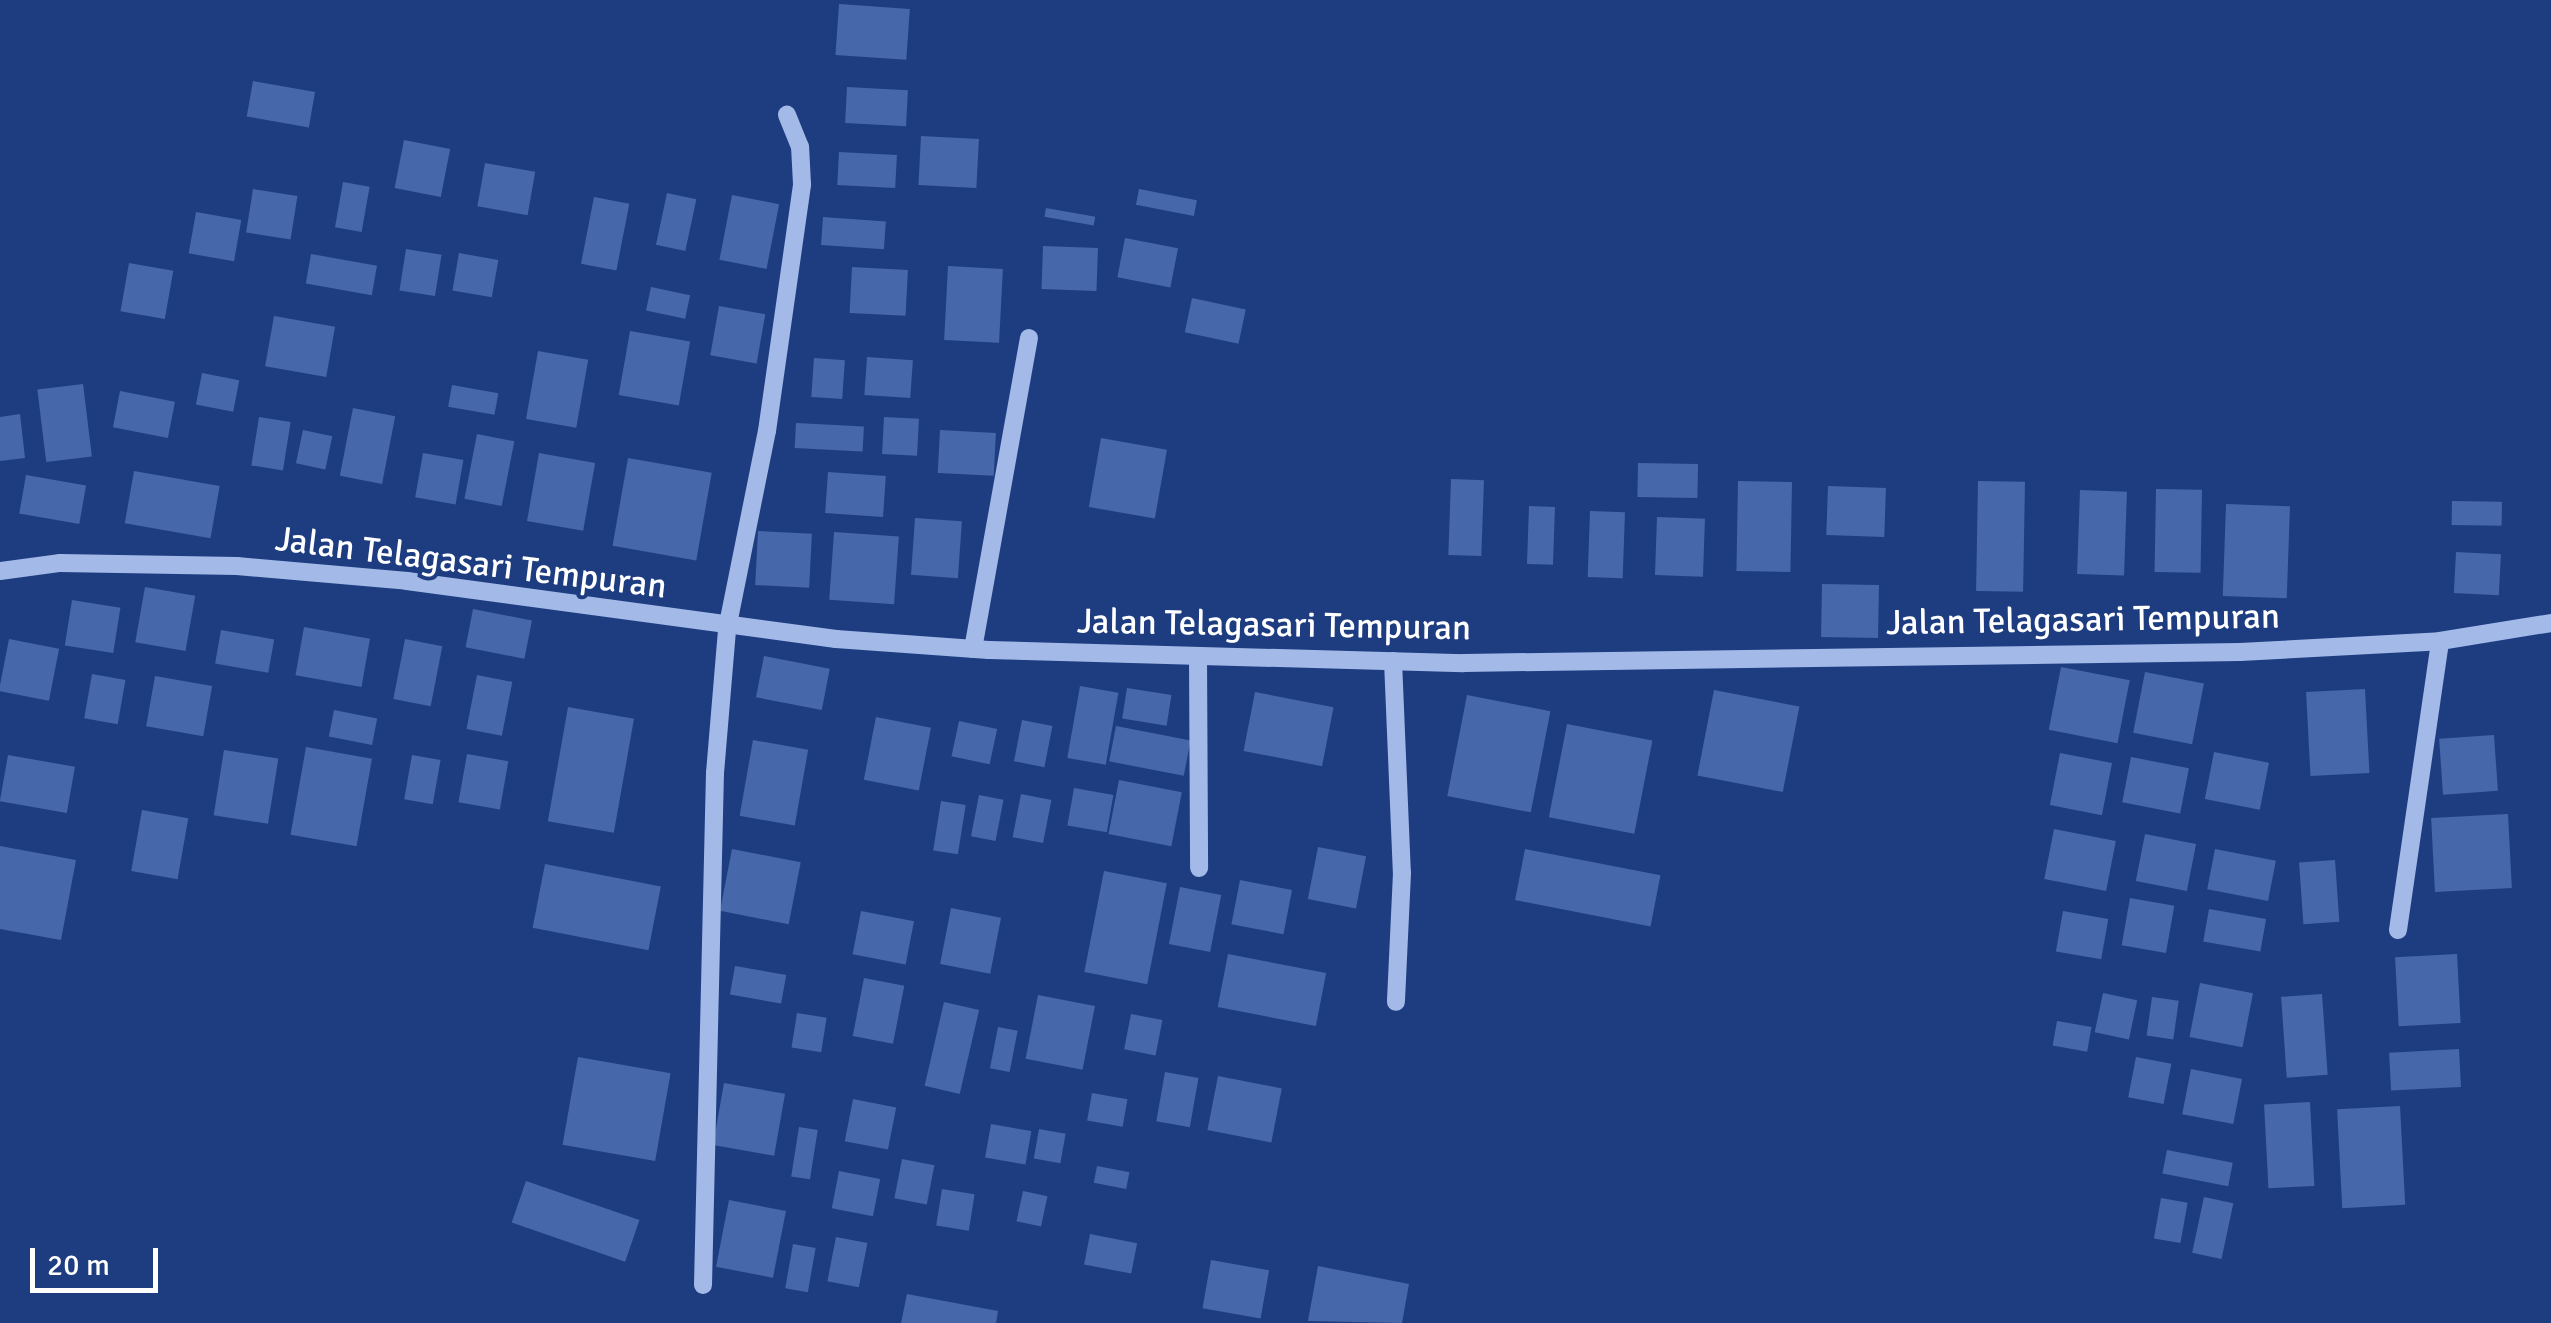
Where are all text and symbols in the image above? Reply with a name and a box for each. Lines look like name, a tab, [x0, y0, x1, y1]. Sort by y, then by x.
street label: Jalan Telagasari Tempuran	[273, 518, 669, 608]
street label: Jalan Telagasari Tempuran	[1886, 596, 2280, 644]
street label: Jalan Telagasari Tempuran	[1077, 601, 1471, 649]
scale bar	[35, 1228, 162, 1290]
text: 20 m	[47, 1247, 110, 1284]

